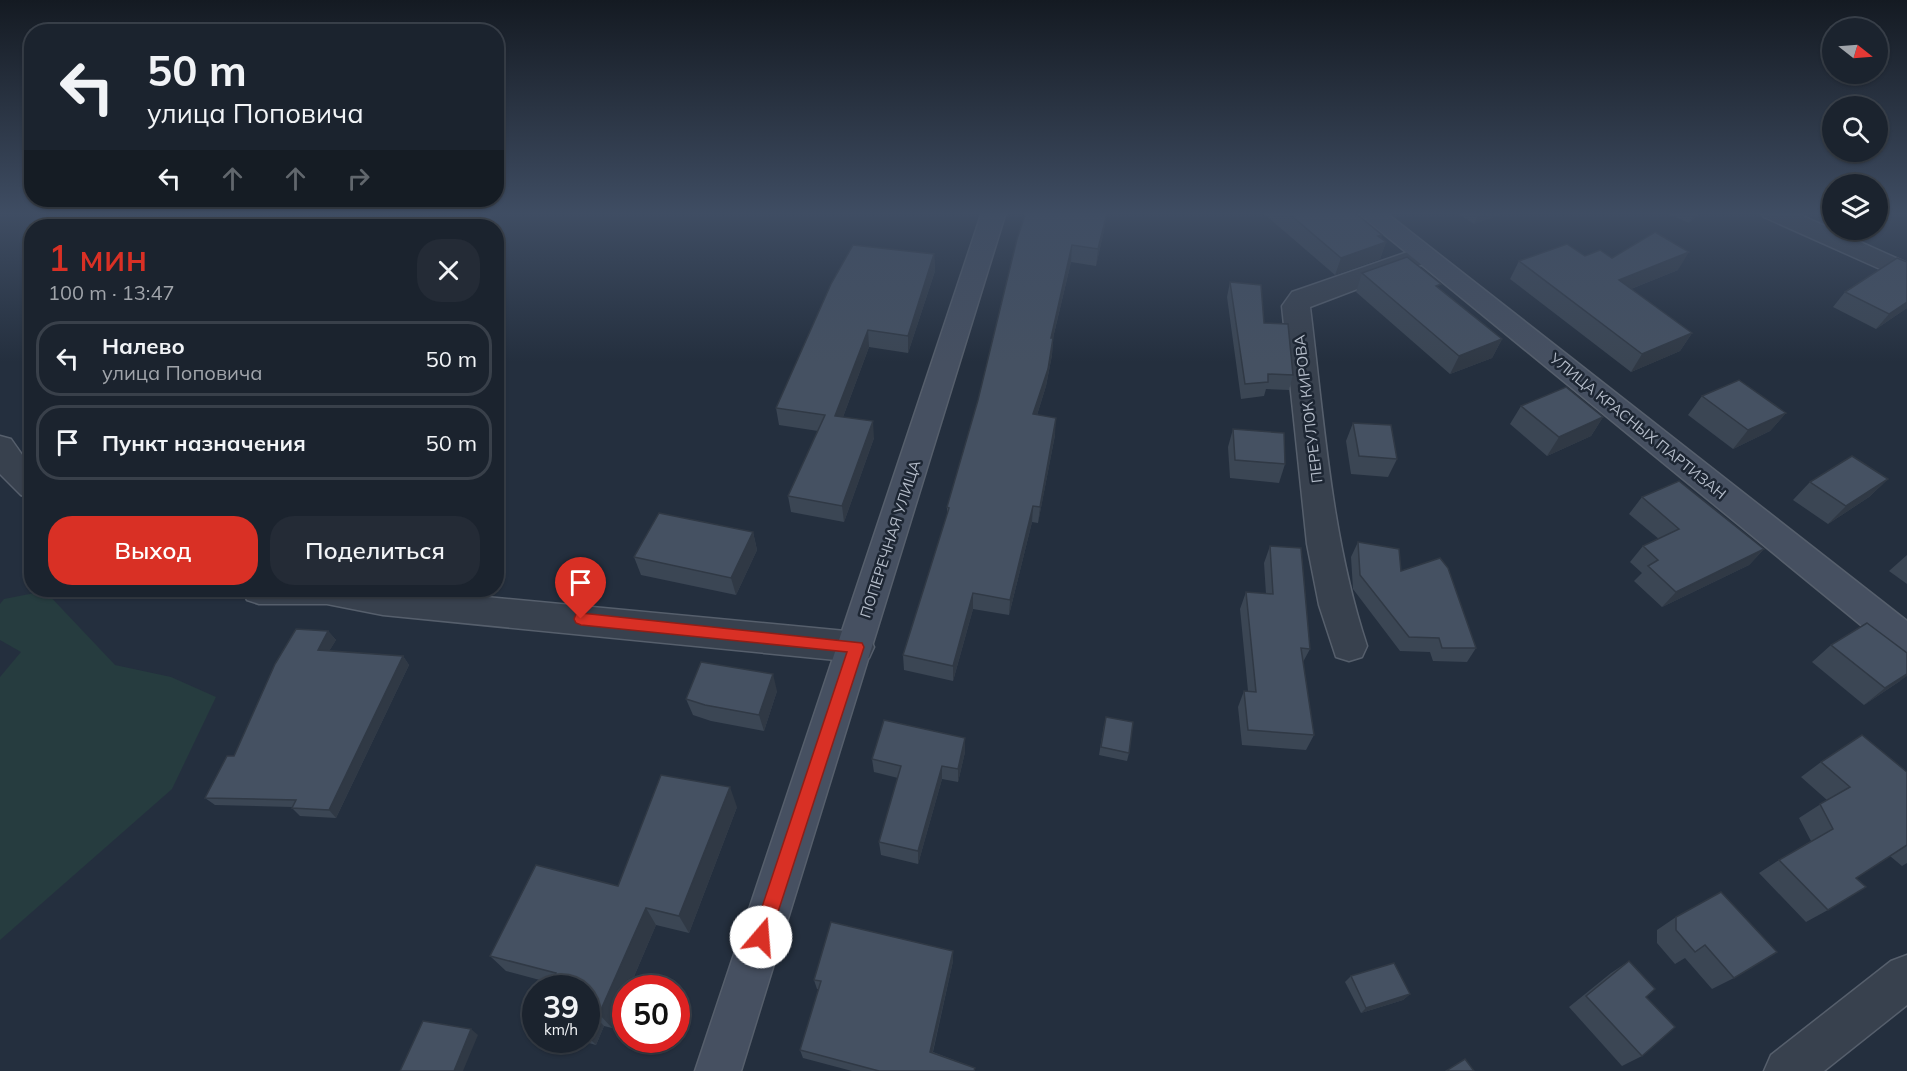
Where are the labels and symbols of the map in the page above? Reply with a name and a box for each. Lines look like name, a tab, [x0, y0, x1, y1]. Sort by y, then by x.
north arrow	[1822, 18, 1888, 84]
street label: ПЕРЕУЛОК КИРОВА	[1289, 334, 1327, 484]
street label: УЛИЦА КРАСНЫХ ПАРТИЗАН	[1545, 348, 1730, 503]
street label: ПОПЕРЕЧНАЯ УЛИЦА	[856, 458, 924, 620]
pin	[555, 557, 606, 619]
position arrow	[729, 905, 793, 969]
speed limit sign: 50	[612, 975, 690, 1053]

